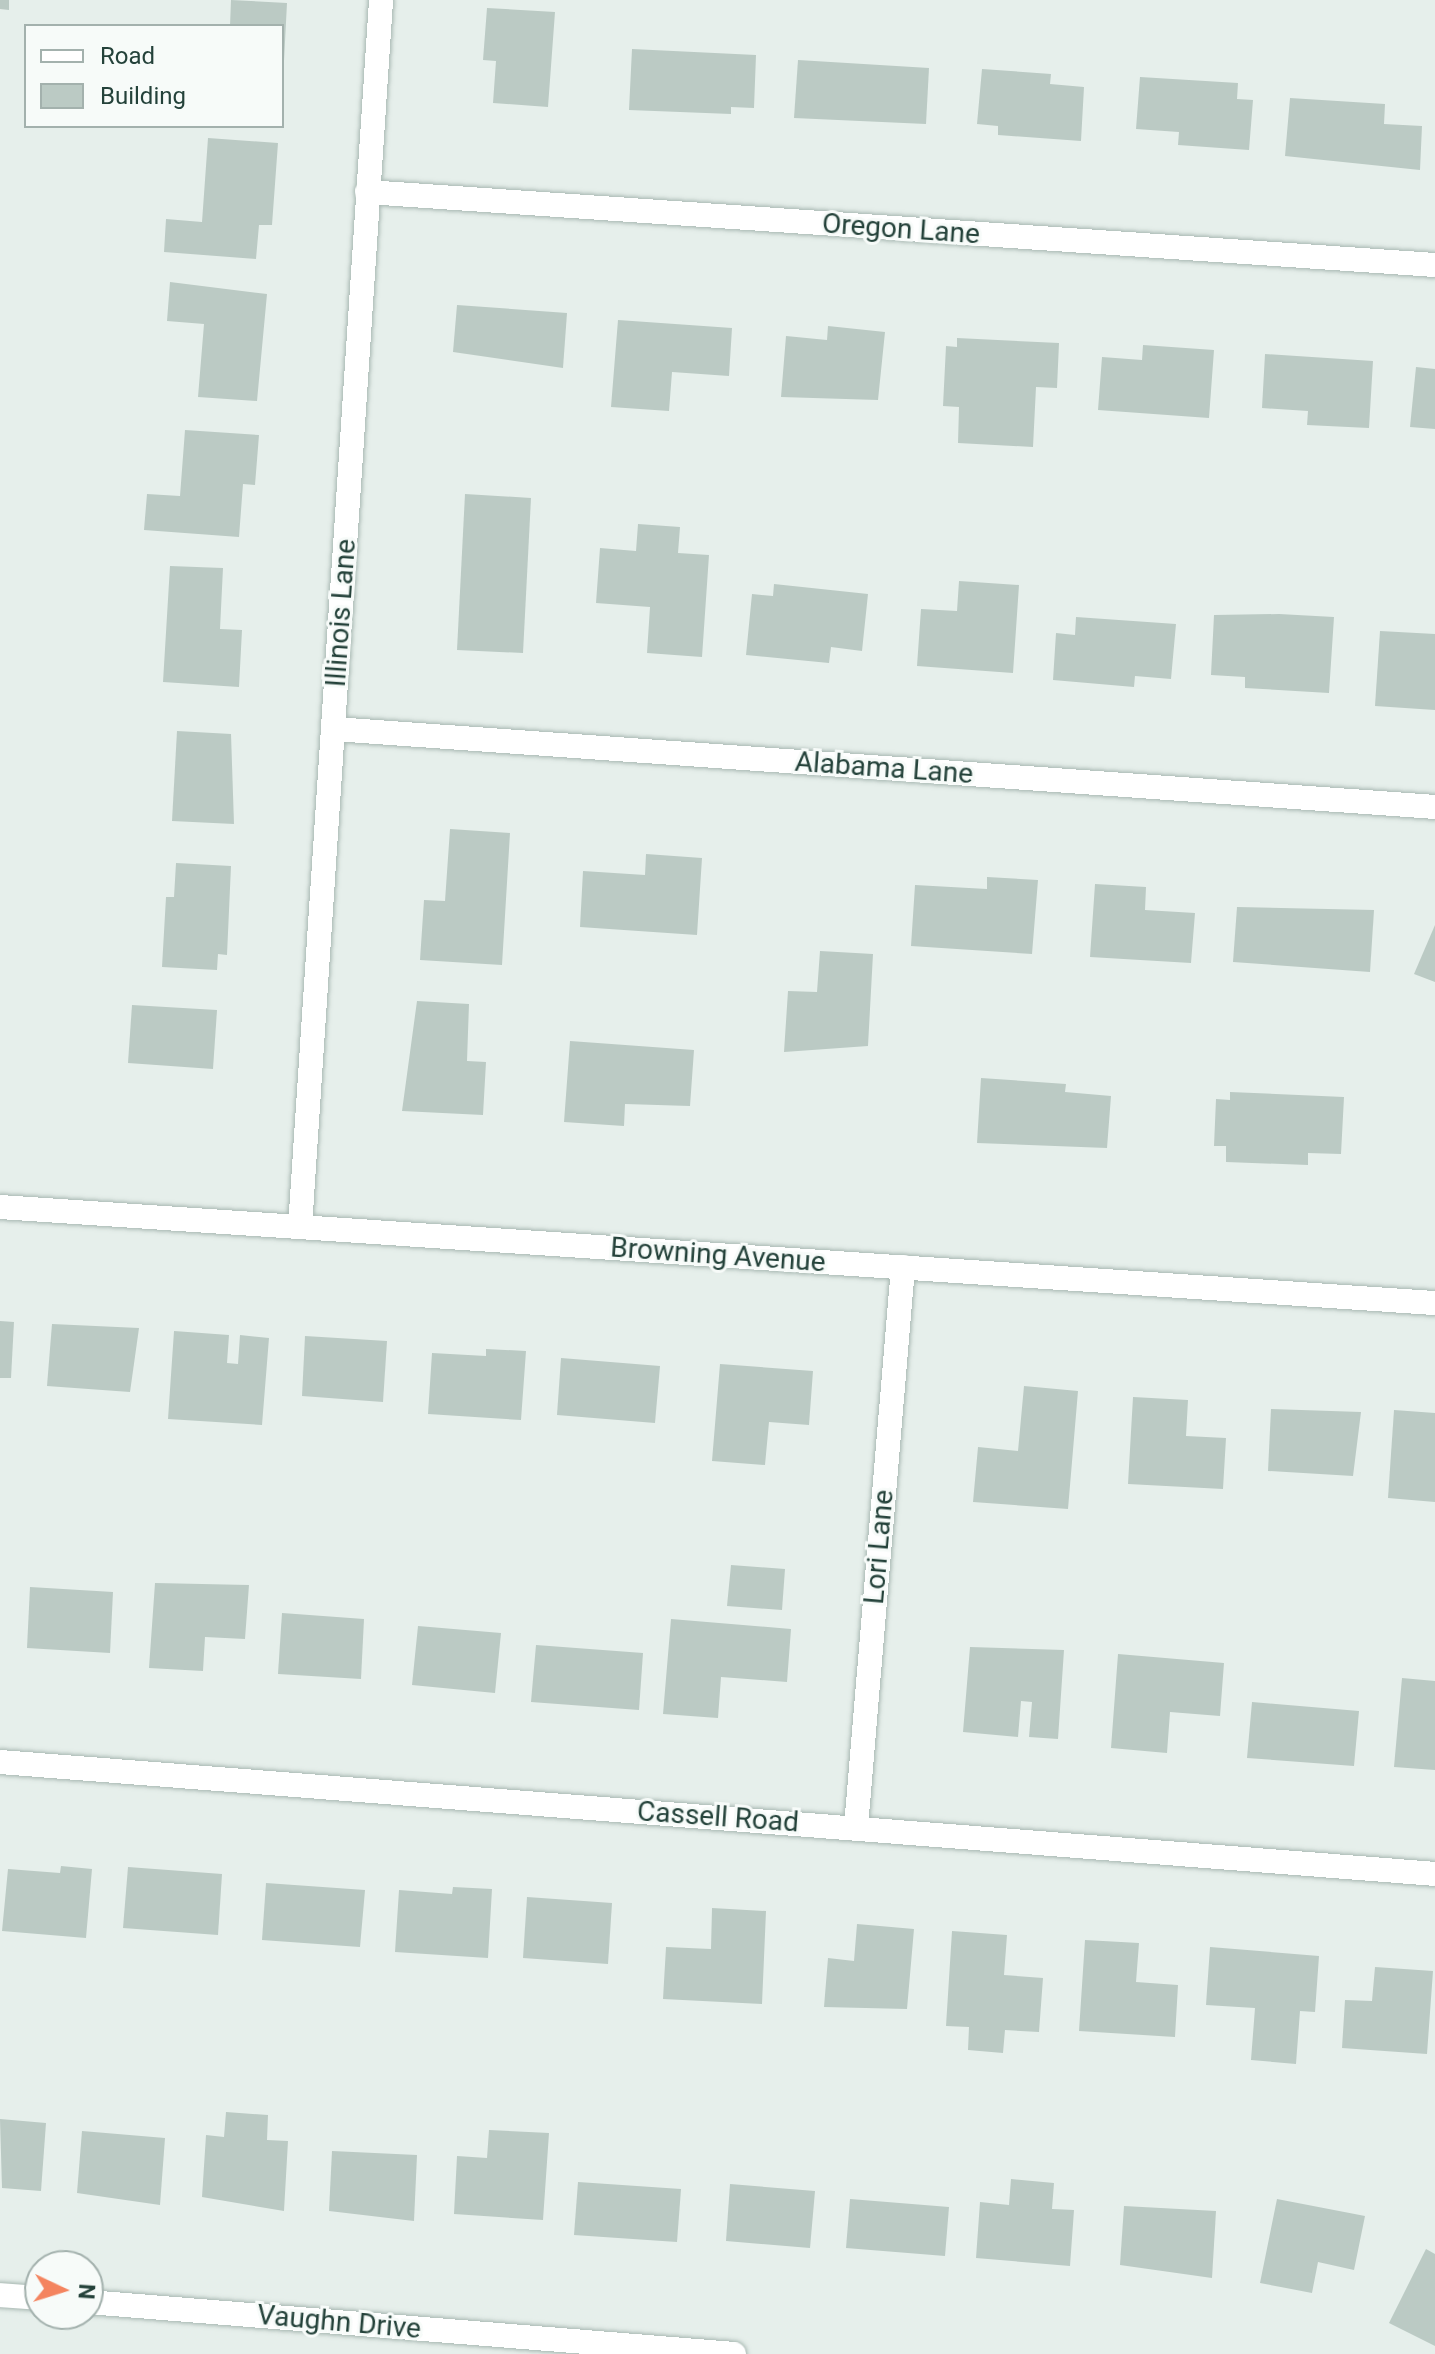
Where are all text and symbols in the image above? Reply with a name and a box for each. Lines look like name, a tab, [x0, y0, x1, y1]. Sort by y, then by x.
legend	[24, 24, 284, 128]
text: Road	[100, 42, 155, 70]
text: Building	[100, 82, 186, 110]
street label: Oregon Lane	[821, 207, 981, 251]
street label: Illinois Lane	[319, 538, 363, 688]
street label: Alabama Lane	[794, 745, 974, 791]
street label: Browning Avenue	[609, 1231, 827, 1279]
street label: Lori Lane	[857, 1488, 901, 1606]
street label: Cassell Road	[636, 1795, 800, 1839]
north arrow	[24, 2250, 104, 2330]
text: N	[73, 2283, 99, 2300]
street label: Vaughn Drive	[256, 2298, 422, 2346]

